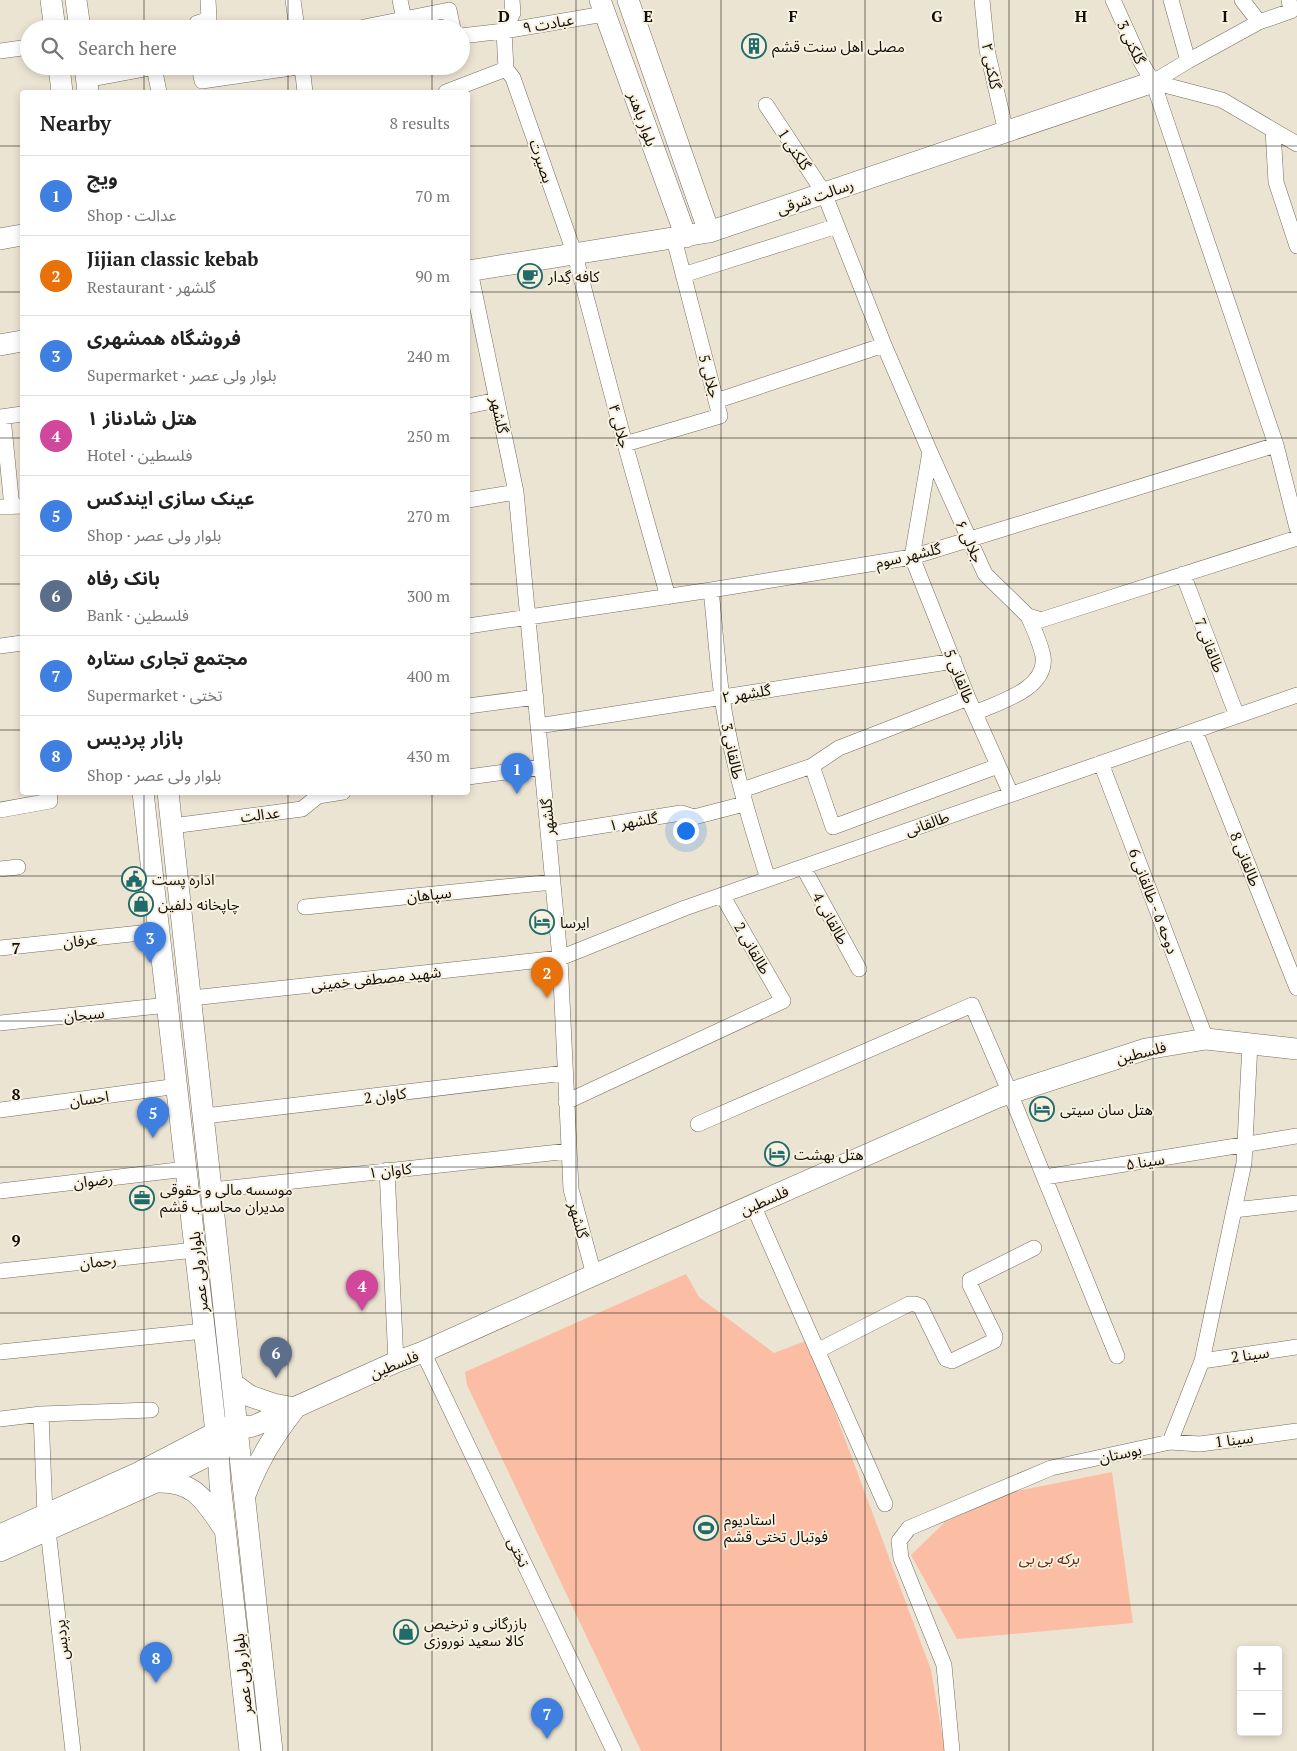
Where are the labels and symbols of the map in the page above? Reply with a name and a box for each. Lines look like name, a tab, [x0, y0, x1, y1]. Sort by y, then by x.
text: D	[498, 5, 510, 27]
text: E	[643, 5, 653, 27]
text: F	[788, 5, 798, 27]
text: G	[931, 5, 943, 27]
text: H	[1075, 5, 1087, 27]
text: I	[1222, 5, 1228, 27]
street label: عبادت ۹	[521, 9, 575, 37]
street label: گلکنی 3	[1113, 17, 1151, 68]
building icon: مصلی اهل سنت قشم	[741, 33, 767, 59]
place label: مصلی اهل سنت قشم	[772, 36, 905, 58]
street label: گلکنی ۲	[978, 41, 1006, 92]
street label: بلوار باهنر	[624, 88, 662, 149]
street label: گلکنی 1	[774, 124, 817, 174]
street label: بصیرت	[525, 137, 559, 185]
street label: رسالت شرقی	[774, 174, 856, 218]
cafe icon: کافه گِدار	[517, 263, 543, 289]
place label: کافه گِدار	[547, 266, 600, 286]
street label: جلالی 5	[695, 352, 725, 400]
street label: گلشهر	[486, 394, 514, 436]
street label: جلالی ۴	[605, 402, 636, 450]
street label: جلالی ۶	[951, 516, 989, 566]
street label: گلشهر سوم	[873, 538, 944, 574]
street label: طالقانی 7	[1190, 615, 1230, 675]
street label: طالقانی 5	[940, 646, 980, 706]
street label: گلشهر ۲	[720, 679, 773, 707]
street label: طالقانی 3	[717, 721, 749, 781]
pin: 1	[501, 753, 533, 794]
street label: گلشهر	[535, 797, 559, 837]
street label: عدالت	[239, 802, 281, 826]
street label: طالقانی	[902, 806, 952, 840]
street label: گلشهر ۱	[607, 807, 660, 835]
your location	[673, 818, 699, 844]
street label: طالقانی 8	[1226, 829, 1266, 889]
street label: دوحه ۵ - طالقانی 6	[1125, 845, 1183, 957]
public building icon: اداره پست	[121, 866, 147, 892]
place label: اداره پست	[152, 869, 215, 890]
street label: سپاهان	[406, 882, 453, 907]
street label: طالقانی 4	[808, 888, 854, 948]
shop icon: چاپخانه دلفین	[128, 891, 154, 917]
place label: چاپخانه دلفین	[158, 894, 240, 915]
hotel icon: ایرسا	[529, 909, 555, 935]
place label: ایرسا	[560, 912, 590, 932]
street label: طالقانی 2	[730, 918, 776, 978]
pin: 3	[134, 922, 166, 963]
street label: عرفان	[62, 928, 99, 952]
text: 7	[11, 937, 21, 959]
pin: 2	[531, 957, 563, 998]
street label: شهید مصطفی خمینی	[310, 961, 442, 995]
street label: سبحان	[63, 1002, 106, 1026]
street label: فلسطین	[1114, 1036, 1169, 1068]
street label: کاوان 2	[363, 1082, 408, 1108]
text: 8	[11, 1083, 21, 1105]
street label: احسان	[68, 1085, 110, 1111]
hotel icon: هتل سان سیتی	[1029, 1096, 1055, 1122]
pin: 5	[137, 1097, 169, 1138]
place label: هتل سان سیتی	[1060, 1099, 1153, 1119]
hotel icon: هتل بهشت	[764, 1141, 790, 1167]
place label: هتل بهشت	[794, 1144, 864, 1164]
street label: سینا ۵	[1124, 1148, 1166, 1174]
street label: کاوان ۱	[367, 1158, 413, 1182]
street label: رضوان	[72, 1168, 114, 1192]
place label: موسسه مالی و حقوقی مدیران محاسب قشم	[160, 1179, 293, 1218]
street label: فلسطین	[737, 1180, 792, 1220]
office icon: موسسه مالی و حقوقی مدیران محاسب قشم	[129, 1185, 155, 1211]
street label: گلشهر	[564, 1199, 594, 1241]
text: 9	[11, 1229, 21, 1251]
street label: بلوار ولی عصر	[184, 1230, 212, 1314]
street label: رحمان	[79, 1249, 117, 1273]
pin: 4	[346, 1270, 378, 1311]
pin: 6	[260, 1337, 292, 1378]
street label: سینا 2	[1230, 1341, 1271, 1367]
street label: فلسطین	[367, 1345, 422, 1383]
street label: سینا 1	[1214, 1426, 1255, 1452]
street label: بوستان	[1097, 1439, 1143, 1467]
place label: استادیوم فوتبال تختی قشم	[724, 1509, 828, 1548]
sports icon: استادیوم فوتبال تختی قشم	[693, 1515, 719, 1541]
street label: تختی	[503, 1534, 535, 1570]
park label: برکه بی بی	[1019, 1548, 1080, 1568]
place label: بازرگانی و ترخیص کالا سعید نوروزی	[424, 1613, 527, 1650]
street label: پردیس	[49, 1619, 74, 1661]
shop icon: بازرگانی و ترخیص کالا سعید نوروزی	[393, 1619, 419, 1645]
street label: بلوار ولی عصر	[228, 1632, 256, 1716]
pin: 8	[140, 1642, 172, 1683]
pin: 7	[531, 1698, 563, 1739]

